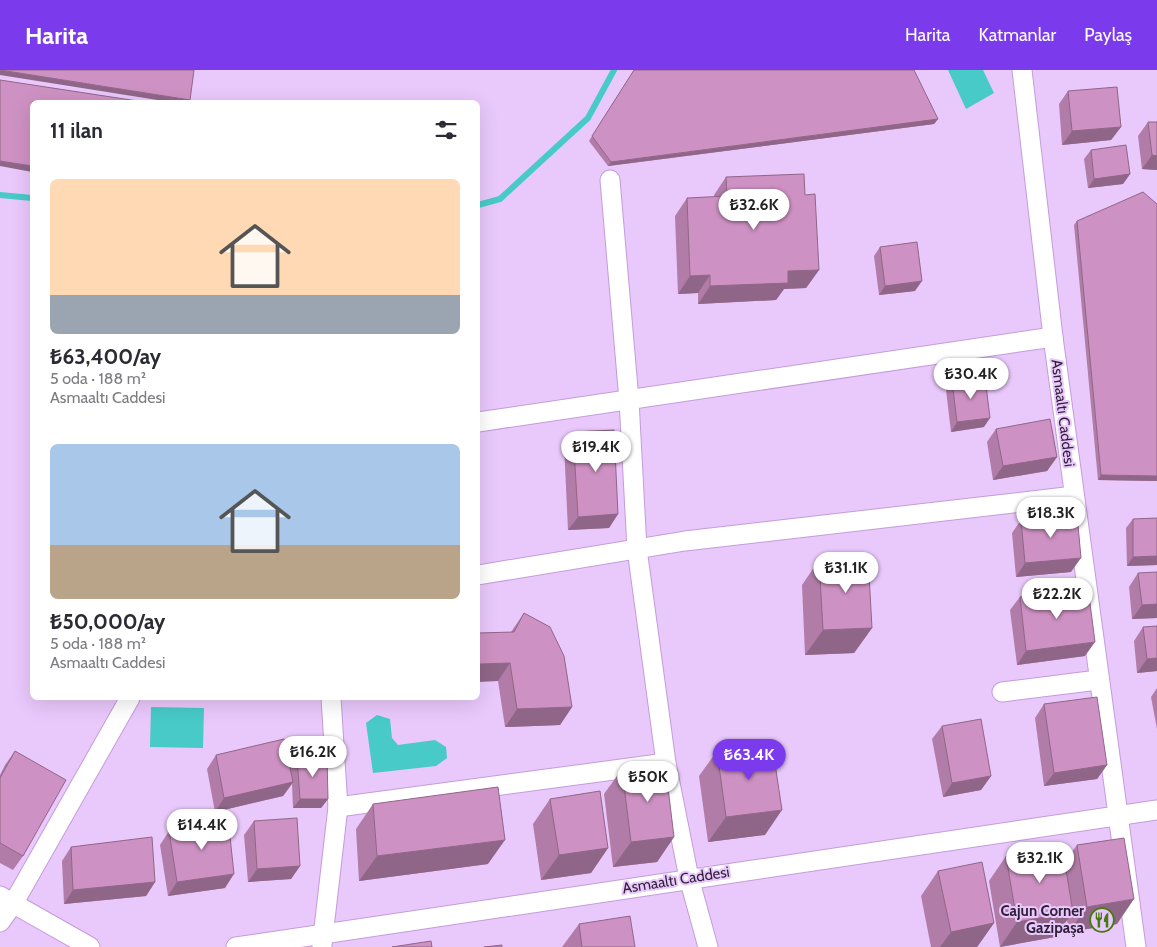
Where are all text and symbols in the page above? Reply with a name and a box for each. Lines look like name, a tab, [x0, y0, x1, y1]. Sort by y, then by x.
text: Harita	[25, 21, 88, 50]
text: Harita	[905, 24, 950, 46]
text: Katmanlar	[978, 24, 1056, 46]
text: Paylaş	[1084, 24, 1132, 46]
icon: filters	[432, 116, 460, 144]
text: 11 ilan	[50, 118, 103, 143]
pin: ₺32.6K	[713, 189, 795, 231]
text: ₺32.6K	[729, 195, 779, 214]
icon: home	[210, 211, 300, 301]
text: ₺63,400/ay	[50, 344, 161, 369]
pin: ₺30.4K	[930, 358, 1012, 400]
street label: Asmaaltı Caddesi	[1047, 358, 1079, 468]
text: ₺30.4K	[945, 364, 997, 383]
text: 5 oda · 188 m²	[50, 369, 146, 388]
text: Asmaaltı Caddesi	[50, 388, 165, 407]
pin: ₺19.4K	[555, 430, 637, 473]
text: ₺19.4K	[572, 437, 620, 456]
icon: home	[210, 476, 300, 566]
pin: ₺18.3K	[1010, 496, 1092, 539]
text: ₺18.3K	[1027, 503, 1075, 522]
pin: ₺31.1K	[805, 552, 887, 594]
text: ₺31.1K	[824, 558, 868, 577]
pin: ₺22.2K	[1016, 578, 1098, 620]
text: ₺22.2K	[1033, 584, 1081, 603]
text: ₺50,000/ay	[50, 609, 165, 634]
text: 5 oda · 188 m²	[50, 634, 146, 653]
text: Asmaaltı Caddesi	[50, 653, 165, 672]
pin: ₺16.2K	[272, 736, 354, 778]
pin: ₺63.4K	[708, 738, 790, 781]
text: ₺16.2K	[290, 742, 336, 761]
text: ₺63.4K	[724, 745, 774, 764]
pin: ₺50K	[618, 760, 678, 803]
text: ₺50K	[628, 767, 668, 786]
pin: ₺14.4K	[161, 808, 243, 851]
text: ₺14.4K	[178, 815, 226, 834]
pin: ₺32.1K	[999, 842, 1081, 884]
text: ₺32.1K	[1017, 848, 1063, 867]
street label: Asmaaltı Caddesi	[621, 863, 731, 897]
place label: Cajun Corner Gazipaşa	[1000, 902, 1085, 937]
restaurant icon: Cajun Corner Gazipaşa	[1089, 907, 1115, 933]

